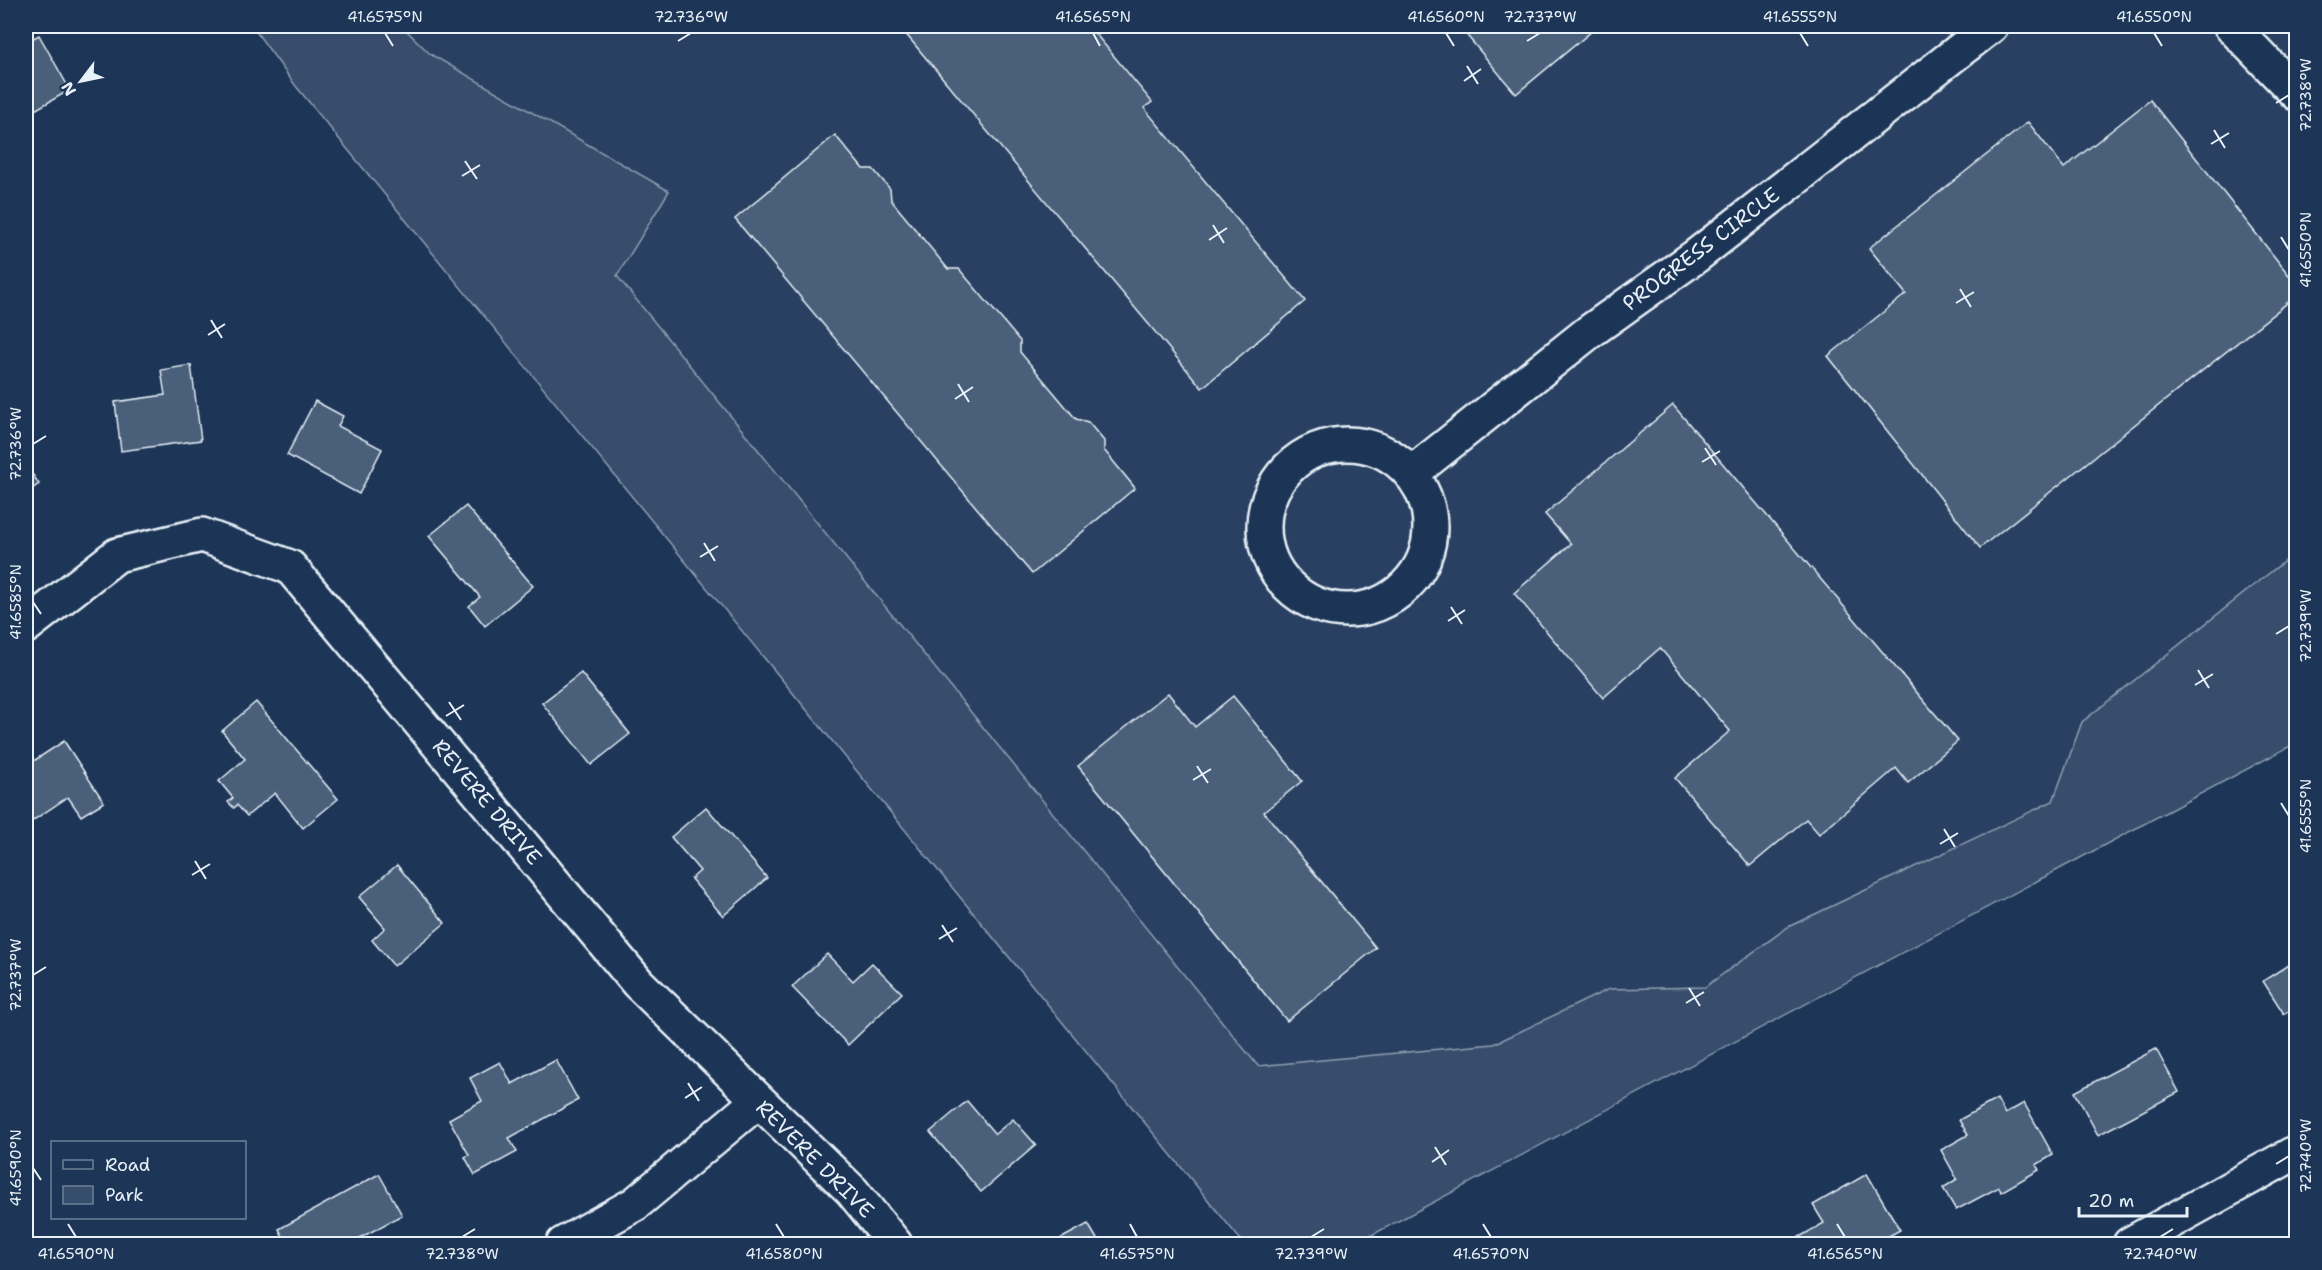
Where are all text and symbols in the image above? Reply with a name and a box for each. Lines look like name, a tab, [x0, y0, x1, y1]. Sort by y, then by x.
text: 41.6575°N	[347, 7, 423, 27]
text: 72.736°W	[654, 7, 728, 27]
text: 41.6565°N	[1055, 7, 1131, 27]
text: 41.6560°N	[1407, 7, 1485, 27]
text: 72.737°W	[1503, 7, 1577, 27]
text: 41.6555°N	[1763, 7, 1837, 27]
text: 41.6550°N	[2116, 7, 2192, 27]
north arrow	[51, 51, 111, 111]
text: 72.738°W	[2296, 58, 2316, 132]
text: N	[56, 78, 81, 100]
street label: PROGRESS CIRCLE	[1617, 181, 1785, 317]
text: 41.6550°N	[2296, 212, 2316, 288]
text: 72.736°W	[6, 407, 26, 481]
text: 41.6585°N	[6, 564, 26, 640]
text: 72.739°W	[2296, 589, 2316, 663]
street label: REVERE DRIVE	[426, 733, 548, 871]
text: 41.6555°N	[2296, 779, 2316, 853]
text: 72.737°W	[6, 938, 26, 1012]
street label: REVERE DRIVE	[750, 1094, 880, 1224]
text: 72.740°W	[2296, 1119, 2316, 1193]
text: 41.6590°N	[6, 1129, 26, 1207]
legend	[51, 1141, 246, 1219]
text: Road	[105, 1153, 150, 1177]
scale bar	[2079, 1180, 2187, 1218]
text: Park	[105, 1183, 144, 1207]
text: 20 m	[2088, 1189, 2134, 1213]
text: 41.6590°N	[37, 1244, 115, 1264]
text: 72.738°W	[425, 1244, 499, 1264]
text: 41.6580°N	[745, 1244, 823, 1264]
text: 41.6575°N	[1099, 1244, 1175, 1264]
text: 72.739°W	[1274, 1244, 1348, 1264]
text: 41.6570°N	[1453, 1244, 1529, 1264]
text: 41.6565°N	[1807, 1244, 1883, 1264]
text: 72.740°W	[2123, 1244, 2197, 1264]

